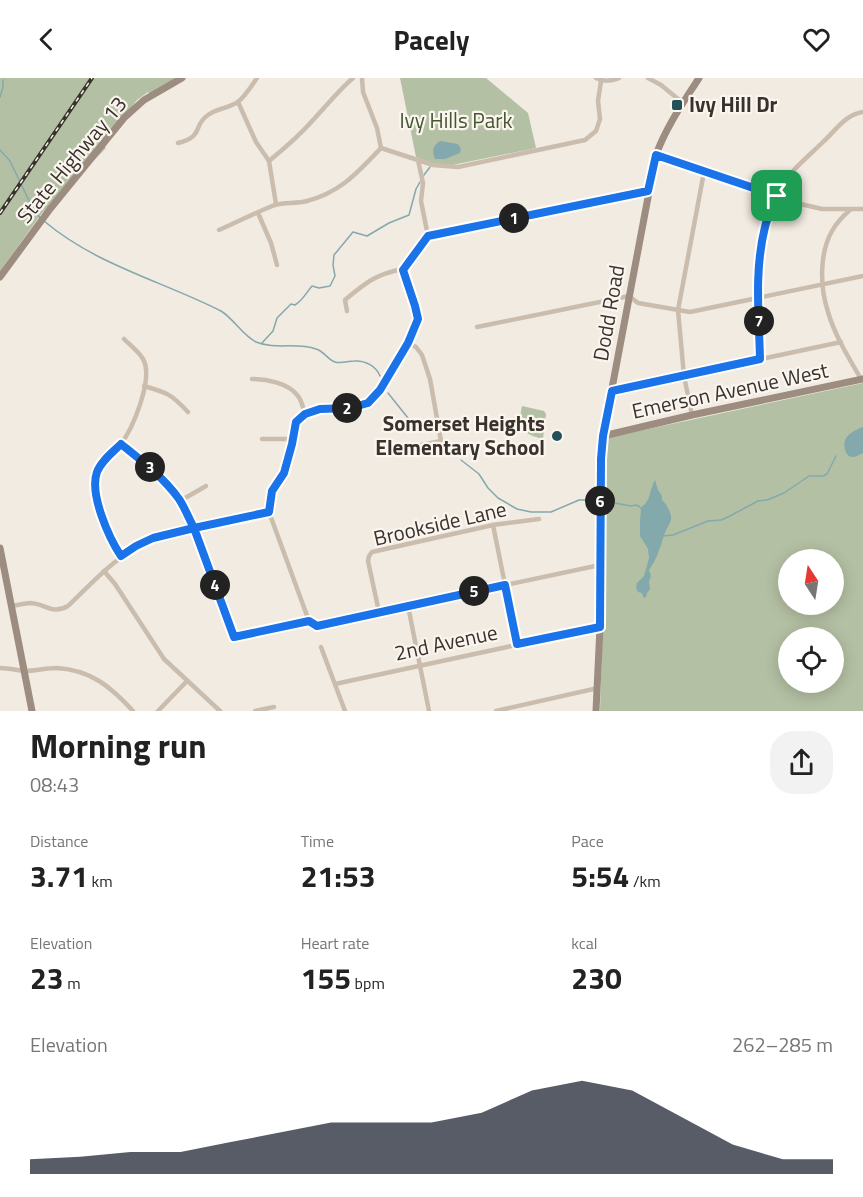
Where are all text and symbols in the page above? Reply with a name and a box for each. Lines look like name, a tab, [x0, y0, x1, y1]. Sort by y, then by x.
text: Pacely	[393, 19, 470, 60]
icon: back	[30, 23, 63, 56]
icon: heart	[800, 23, 833, 56]
place label: Ivy Hill Dr	[689, 88, 778, 120]
street label: State Highway 13	[9, 89, 134, 230]
marker: Ivy Hill Dr	[670, 98, 684, 112]
park label: Ivy Hills Park	[399, 104, 513, 136]
pin	[751, 170, 802, 221]
icon: arrive	[760, 179, 793, 212]
pin: 1	[499, 203, 529, 233]
text: 1	[510, 206, 518, 230]
street label: Dodd Road	[584, 262, 632, 363]
pin: 7	[744, 306, 774, 336]
text: 7	[755, 309, 763, 333]
street label: Emerson Avenue West	[629, 353, 832, 426]
pin: 2	[332, 393, 362, 423]
text: 2	[343, 396, 351, 420]
place label: Somerset Heights Elementary School	[375, 407, 545, 463]
marker: Somerset Heights Elementary School	[550, 429, 564, 443]
pin: 3	[135, 452, 165, 482]
text: 3	[146, 455, 154, 479]
pin: 6	[585, 486, 615, 516]
text: 6	[596, 489, 604, 513]
street label: Brookside Lane	[370, 492, 509, 554]
north arrow	[778, 549, 844, 615]
map controls	[778, 549, 844, 693]
pin: 4	[200, 570, 230, 600]
text: 4	[211, 573, 219, 597]
pin: 5	[459, 576, 489, 606]
text: 5	[470, 579, 478, 603]
street label: 2nd Avenue	[391, 616, 500, 669]
button: locate	[778, 627, 844, 693]
text: Morning run	[30, 721, 207, 771]
button: share	[770, 731, 833, 794]
text: 08:43	[30, 769, 79, 800]
text: Distance	[30, 829, 88, 853]
text: Time	[301, 829, 334, 853]
text: Pace	[571, 829, 604, 853]
text: 3.71	[30, 853, 88, 899]
text: 21:53	[301, 853, 376, 899]
text: 5:54	[571, 853, 629, 899]
text: km	[88, 869, 113, 893]
text: /km	[629, 869, 661, 893]
text: Elevation	[30, 931, 92, 955]
text: Heart rate	[301, 931, 369, 955]
text: kcal	[571, 931, 597, 955]
text: 23	[30, 955, 64, 1001]
text: 155	[301, 955, 351, 1001]
text: 230	[571, 955, 622, 1001]
text: m	[64, 971, 81, 995]
text: bpm	[351, 971, 385, 995]
text: Elevation	[30, 1029, 108, 1060]
text: 262–285 m	[732, 1029, 833, 1060]

